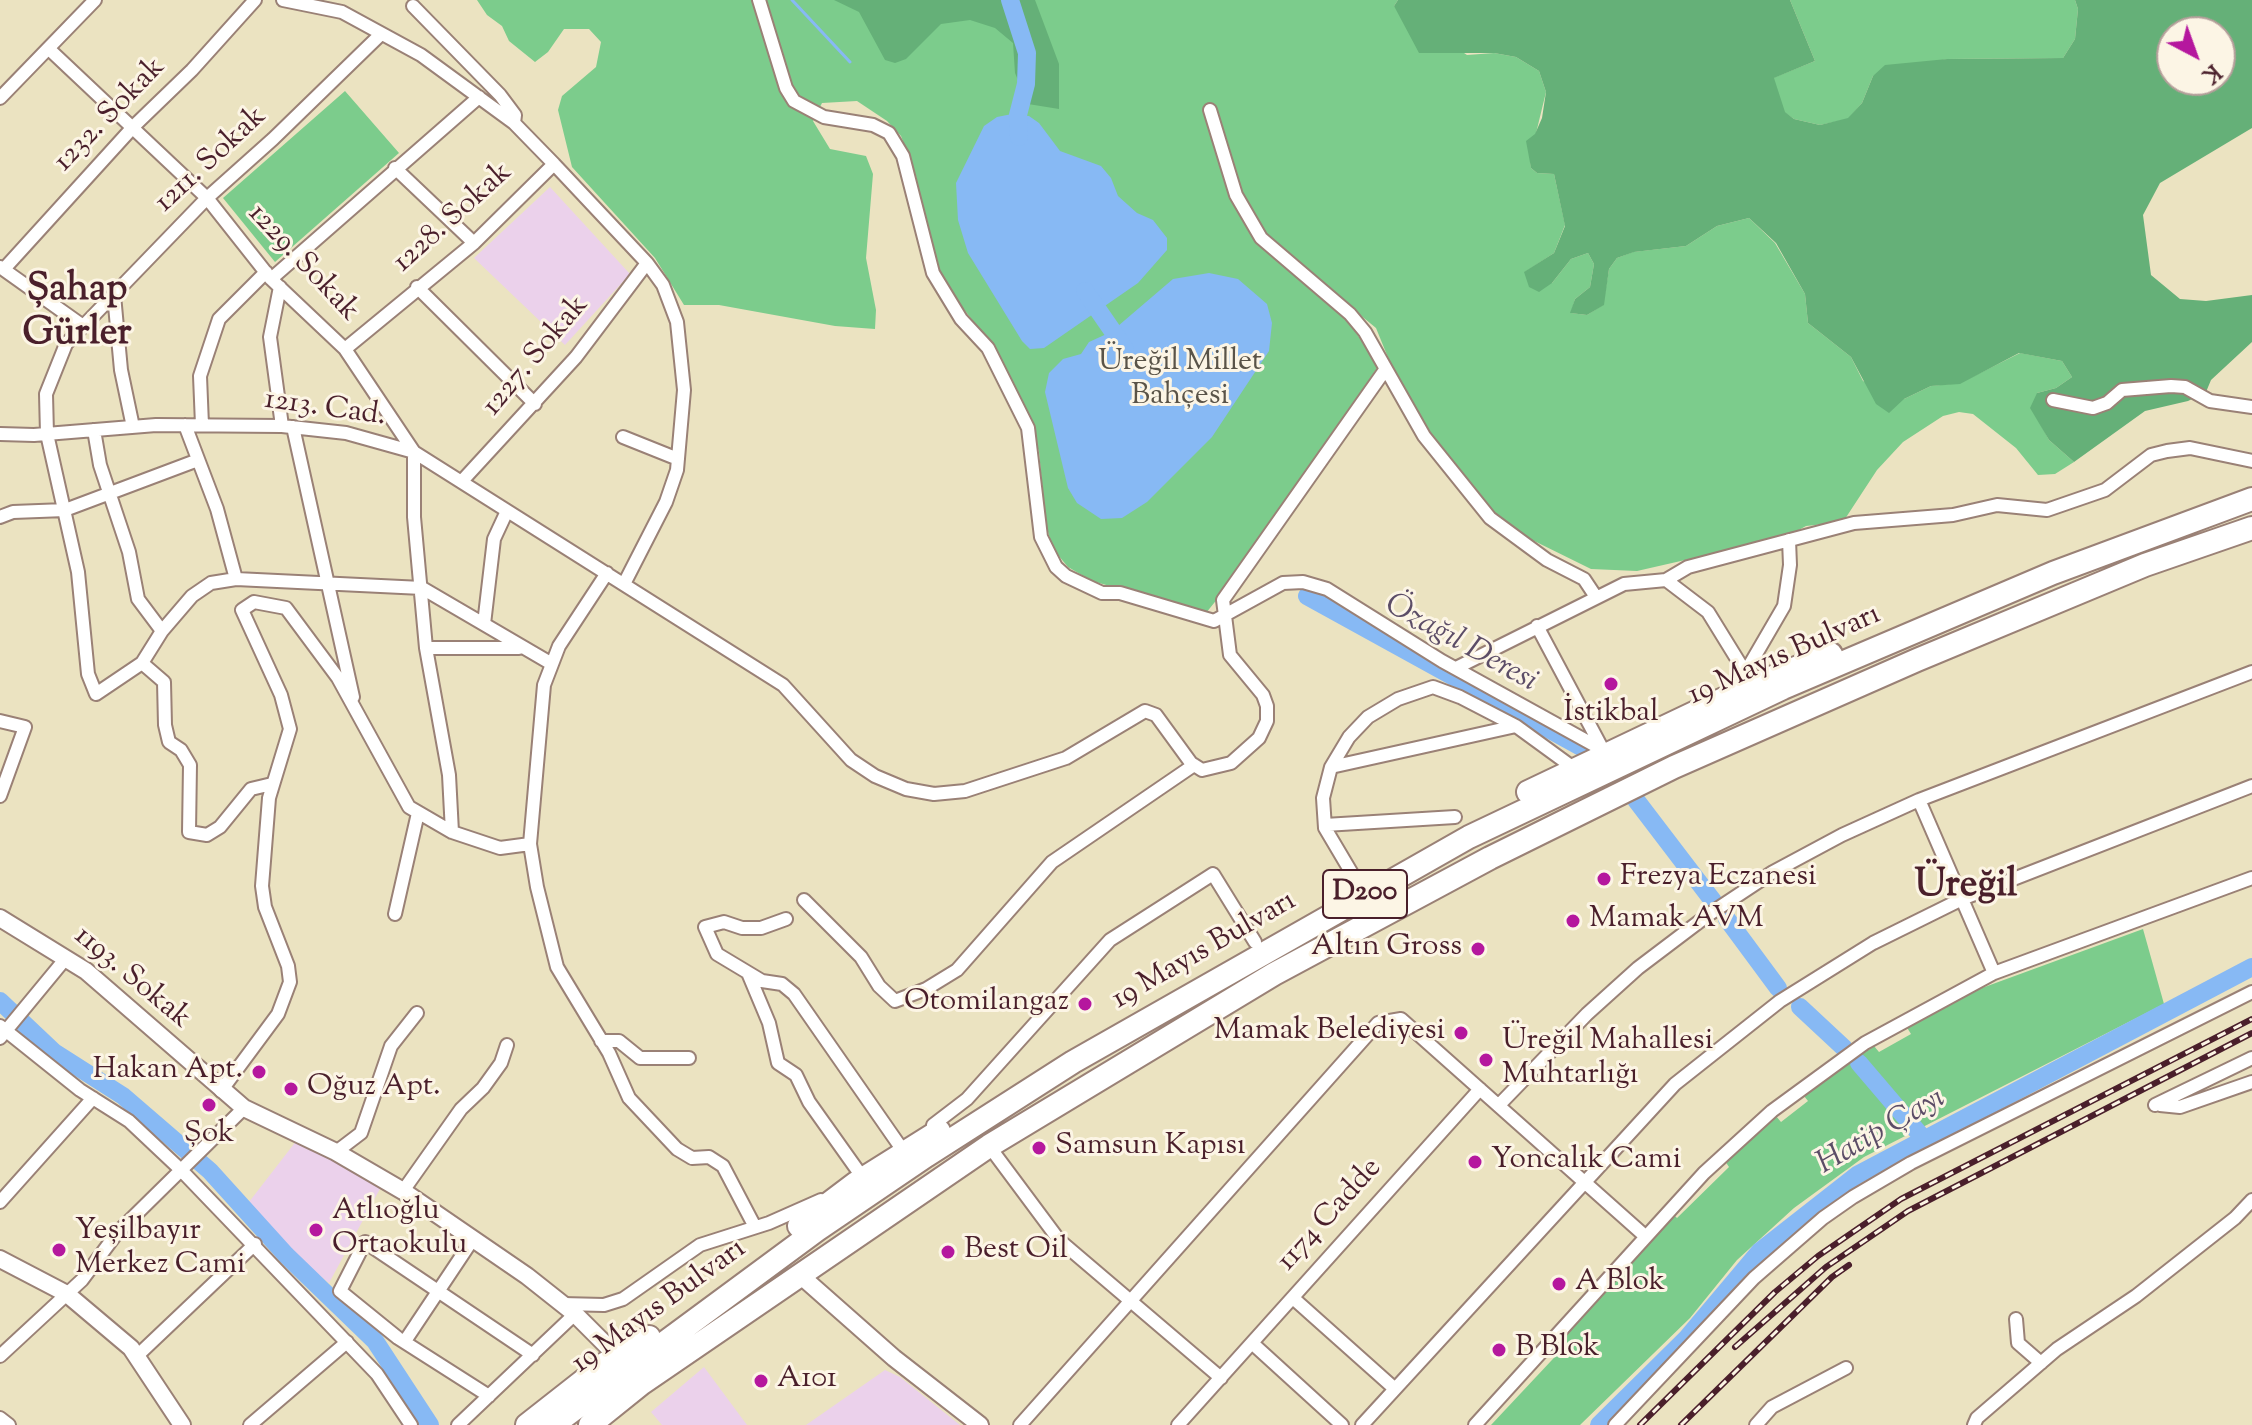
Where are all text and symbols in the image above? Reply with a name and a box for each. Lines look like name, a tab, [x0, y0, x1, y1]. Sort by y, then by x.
north arrow	[2156, 16, 2236, 96]
street label: 1232. Sokak	[48, 51, 174, 181]
text: K	[2194, 55, 2227, 90]
street label: 1211. Sokak	[149, 100, 275, 222]
street label: 1228. Sokak	[387, 156, 521, 282]
street label: 1229. Sokak	[239, 198, 365, 330]
district label: Şahap Gürler	[22, 270, 132, 360]
street label: 1227. Sokak	[476, 289, 598, 425]
park label: Üreğil Millet Bahçesi	[1098, 346, 1262, 416]
street label: 1213. Cad.	[262, 384, 388, 436]
water label: Özağıl Deresi	[1377, 587, 1543, 703]
street label: 19 Mayıs Bulvarı	[1683, 599, 1887, 715]
marker: İstikbal	[1602, 675, 1620, 693]
place label: İstikbal	[1563, 697, 1659, 733]
place label: Frezya Eczanesi	[1620, 861, 1816, 897]
district label: Üreğil	[1915, 866, 2017, 912]
road number: D200	[1323, 870, 1407, 918]
marker: Frezya Eczanesi	[1595, 870, 1613, 888]
street label: 19 Mayıs Bulvarı	[1107, 885, 1303, 1019]
place label: Mamak AVM	[1589, 903, 1764, 939]
marker: Mamak AVM	[1564, 912, 1582, 930]
street label: 1193. Sokak	[65, 920, 197, 1038]
place label: Altın Gross	[1311, 931, 1462, 967]
marker: Altın Gross	[1469, 940, 1487, 958]
place label: Otomilangaz	[904, 986, 1069, 1022]
marker: Otomilangaz	[1076, 995, 1094, 1013]
place label: Mamak Belediyesi	[1213, 1015, 1445, 1051]
marker: Mamak Belediyesi	[1452, 1024, 1470, 1042]
place label: Üreğil Mahallesi Muhtarlığı	[1502, 1025, 1713, 1096]
marker: Üreğil Mahallesi Muhtarlığı	[1477, 1051, 1495, 1069]
place label: Hakan Apt.	[93, 1054, 243, 1090]
marker: Hakan Apt.	[250, 1063, 268, 1081]
place label: Oğuz Apt.	[307, 1071, 441, 1107]
marker: Oğuz Apt.	[282, 1080, 300, 1098]
water label: Hatip Çayı	[1811, 1081, 1953, 1185]
marker: Şok	[200, 1096, 218, 1114]
place label: Şok	[184, 1118, 234, 1154]
place label: Samsun Kapısı	[1055, 1130, 1245, 1166]
marker: Samsun Kapısı	[1030, 1139, 1048, 1157]
place label: Yoncalık Cami	[1491, 1144, 1681, 1180]
street label: 1174 Cadde	[1271, 1152, 1391, 1280]
marker: Yoncalık Cami	[1466, 1153, 1484, 1171]
place label: Atlıoğlu Ortaokulu	[332, 1195, 467, 1266]
place label: Yeşilbayır Merkez Cami	[75, 1215, 246, 1286]
marker: Atlıoğlu Ortaokulu	[307, 1221, 325, 1239]
street label: 19 Mayıs Bulvarı	[566, 1233, 754, 1383]
place label: Best Oil	[964, 1234, 1068, 1270]
marker: Yeşilbayır Merkez Cami	[50, 1241, 68, 1259]
marker: Best Oil	[939, 1243, 957, 1261]
place label: A Blok	[1575, 1266, 1665, 1302]
marker: A Blok	[1550, 1275, 1568, 1293]
place label: B Blok	[1515, 1332, 1600, 1368]
marker: B Blok	[1490, 1341, 1508, 1359]
place label: A101	[777, 1363, 837, 1399]
marker: A101	[752, 1372, 770, 1390]

